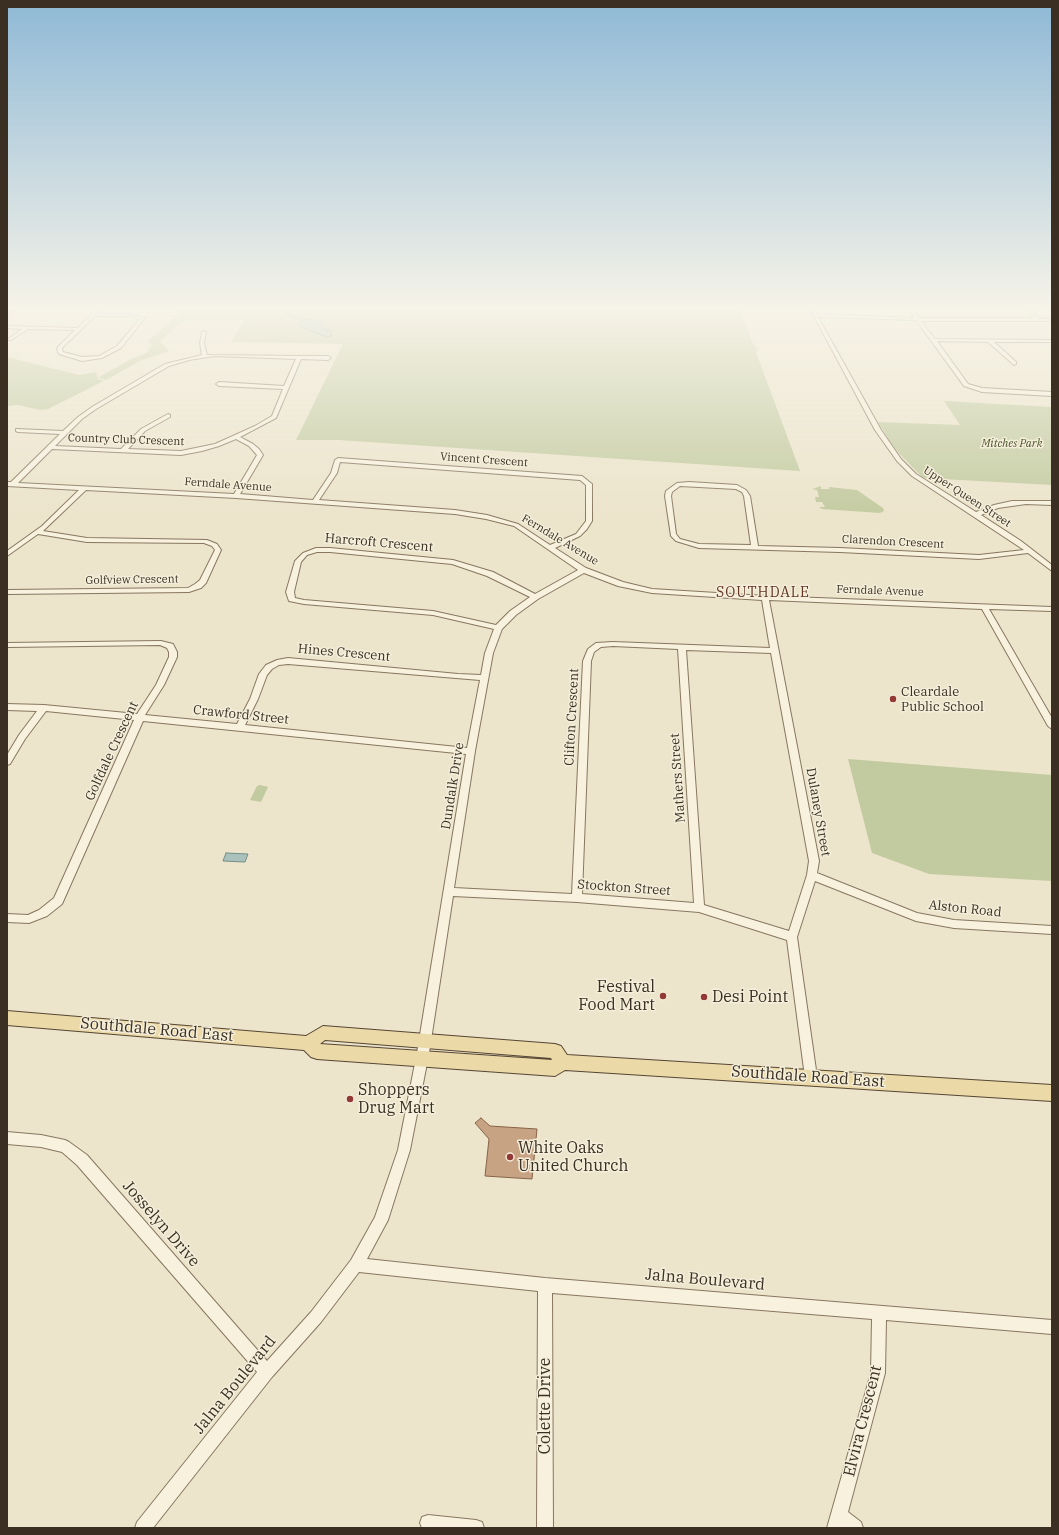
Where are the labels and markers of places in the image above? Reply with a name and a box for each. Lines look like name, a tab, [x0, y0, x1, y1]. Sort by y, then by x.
place label: Cleardale Public School	[901, 684, 984, 715]
marker: Cleardale Public School	[888, 694, 898, 704]
place label: Festival Food Mart	[578, 977, 655, 1015]
place label: Desi Point	[712, 987, 788, 1007]
marker: Festival Food Mart	[658, 991, 668, 1001]
marker: Desi Point	[699, 992, 709, 1002]
place label: Shoppers Drug Mart	[358, 1080, 435, 1118]
marker: Shoppers Drug Mart	[345, 1094, 355, 1104]
place label: White Oaks United Church	[518, 1138, 628, 1176]
marker: White Oaks United Church	[505, 1152, 515, 1162]

